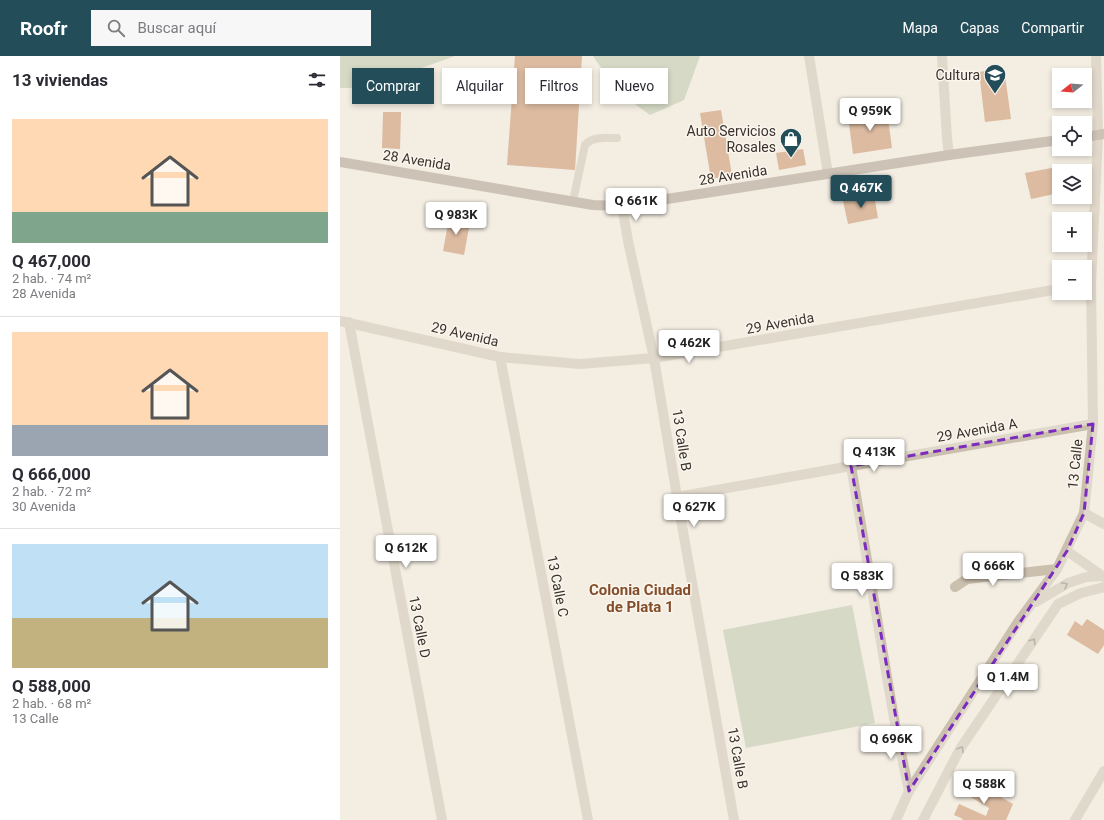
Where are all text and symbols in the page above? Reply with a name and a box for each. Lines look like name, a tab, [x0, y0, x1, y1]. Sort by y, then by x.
search box	[91, 10, 371, 46]
text: Roofr	[20, 17, 67, 40]
icon: search	[105, 17, 127, 39]
text: Buscar aquí	[137, 19, 216, 37]
text: Mapa	[903, 20, 938, 36]
text: Capas	[960, 20, 999, 36]
text: Compartir	[1021, 20, 1084, 36]
school or university icon: Cultura	[982, 62, 1008, 95]
place label: Cultura	[935, 67, 980, 83]
chip: Comprar	[352, 68, 434, 104]
chip: Alquilar	[442, 68, 517, 104]
chip: Filtros	[525, 68, 592, 104]
chip: Nuevo	[600, 68, 668, 104]
north arrow	[1052, 68, 1092, 108]
map controls	[1052, 68, 1092, 300]
icon: filters	[306, 69, 328, 91]
text: 13 viviendas	[12, 70, 108, 90]
pin: Q 959K	[837, 98, 903, 132]
text: Q 959K	[849, 103, 891, 118]
button: locate	[1052, 116, 1092, 156]
place label: Auto Servicios Rosales	[687, 123, 776, 155]
shop icon: Auto Servicios Rosales	[778, 126, 804, 159]
icon: home	[134, 145, 206, 217]
street label: 28 Avenida	[382, 147, 452, 173]
street label: 28 Avenida	[698, 162, 768, 188]
button: layers	[1052, 164, 1092, 204]
pin: Q 467K	[828, 175, 894, 209]
text: Q 467K	[840, 180, 882, 195]
pin: Q 661K	[603, 188, 669, 222]
text: Q 661K	[615, 193, 657, 208]
pin: Q 983K	[423, 202, 489, 236]
text: Q 983K	[435, 207, 477, 222]
button: +	[1052, 212, 1092, 252]
text: Q 467,000	[12, 251, 91, 271]
button: −	[1052, 260, 1092, 300]
text: 2 hab. · 74 m²	[12, 271, 91, 286]
text: 28 Avenida	[12, 286, 76, 301]
street label: 29 Avenida	[745, 309, 815, 337]
street label: 29 Avenida	[430, 318, 500, 350]
pin: Q 462K	[656, 330, 722, 364]
text: Q 462K	[668, 335, 710, 350]
icon: home	[134, 358, 206, 430]
street label: 13 Calle B	[669, 408, 695, 472]
street label: 29 Avenida A	[936, 415, 1018, 445]
street label: 13 Calle	[1064, 438, 1086, 490]
pin: Q 413K	[841, 439, 907, 473]
text: Q 413K	[853, 444, 895, 459]
text: Q 666,000	[12, 464, 91, 484]
text: 2 hab. · 72 m²	[12, 484, 91, 499]
pin: Q 627K	[661, 494, 727, 528]
text: 30 Avenida	[12, 499, 76, 514]
text: Q 627K	[673, 499, 715, 514]
pin: Q 612K	[373, 535, 439, 569]
text: Q 612K	[385, 540, 427, 555]
pin: Q 666K	[960, 553, 1026, 587]
street label: 13 Calle C	[544, 554, 572, 618]
text: Q 666K	[972, 558, 1014, 573]
pin: Q 583K	[829, 563, 895, 597]
text: Q 583K	[841, 568, 883, 583]
icon: home	[134, 570, 206, 642]
district label: Colonia Ciudad de Plata 1	[589, 581, 691, 616]
one-way arrow	[1060, 583, 1068, 590]
street label: 13 Calle D	[406, 595, 434, 659]
one-way arrow	[1028, 638, 1035, 645]
pin: Q 1.4M	[975, 664, 1041, 698]
text: Q 1.4M	[987, 669, 1029, 684]
text: Q 588,000	[12, 676, 91, 696]
text: 2 hab. · 68 m²	[12, 696, 91, 711]
text: 13 Calle	[12, 711, 59, 726]
street label: 13 Calle B	[725, 726, 751, 790]
pin: Q 696K	[858, 726, 924, 760]
text: Q 696K	[870, 731, 912, 746]
one-way arrow	[956, 746, 963, 753]
pin: Q 588K	[951, 771, 1017, 805]
text: Q 588K	[963, 776, 1005, 791]

